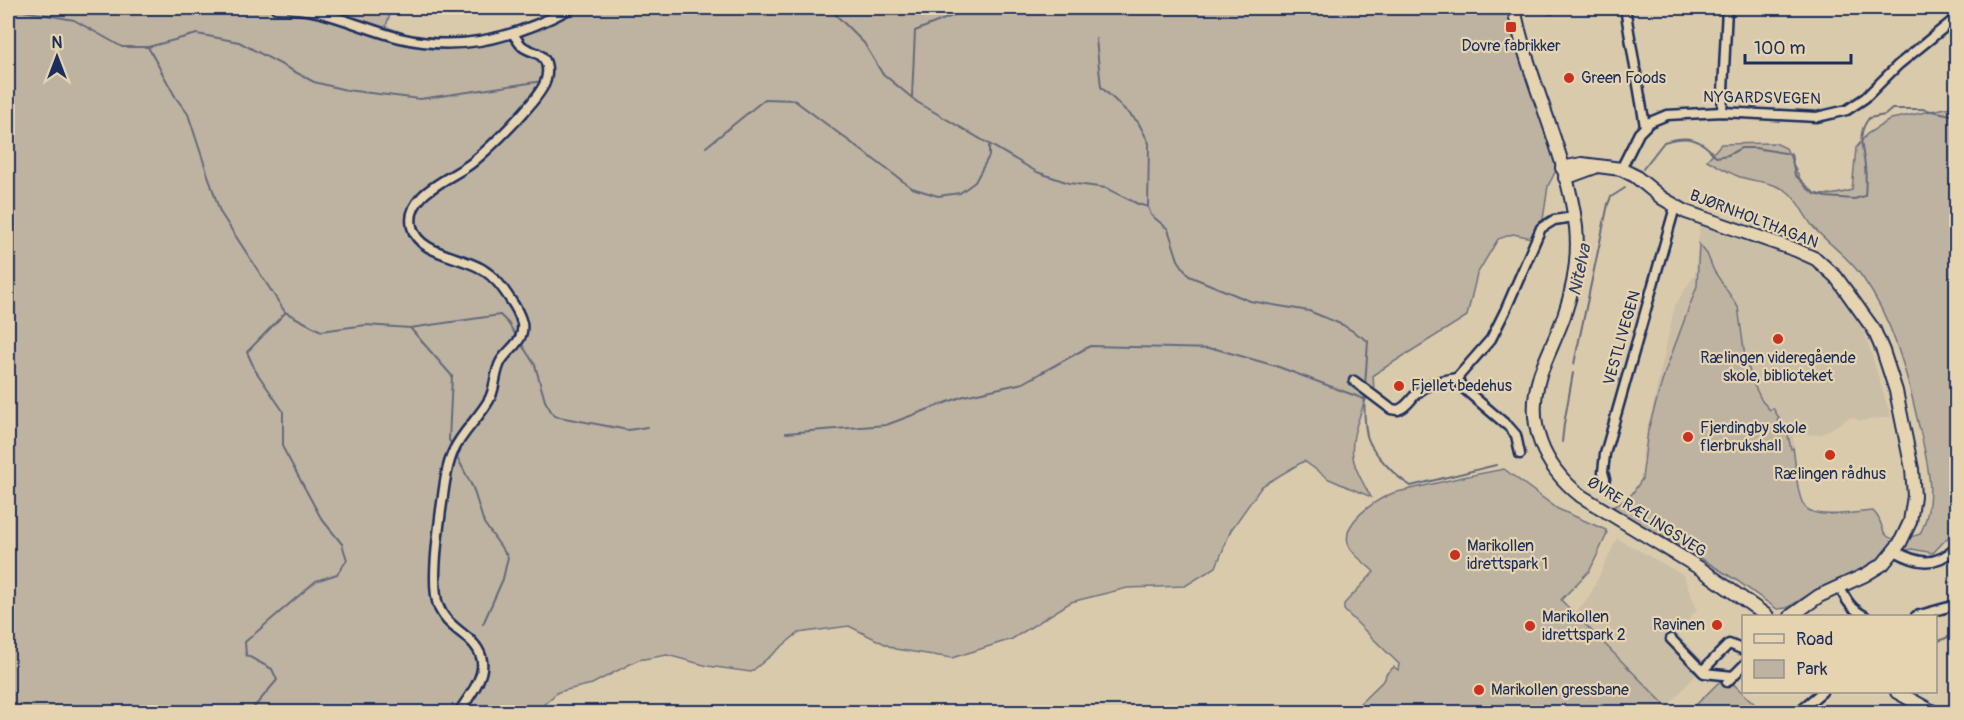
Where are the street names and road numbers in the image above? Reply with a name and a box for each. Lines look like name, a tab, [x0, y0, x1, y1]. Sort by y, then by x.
street label: NYGARDSVEGEN	[1703, 87, 1821, 109]
street label: BJØRNHOLTHAGAN	[1687, 185, 1821, 253]
street label: VESTLIVEGEN	[1599, 288, 1645, 388]
street label: ØVRE RÆLINGSVEG	[1584, 472, 1710, 562]

